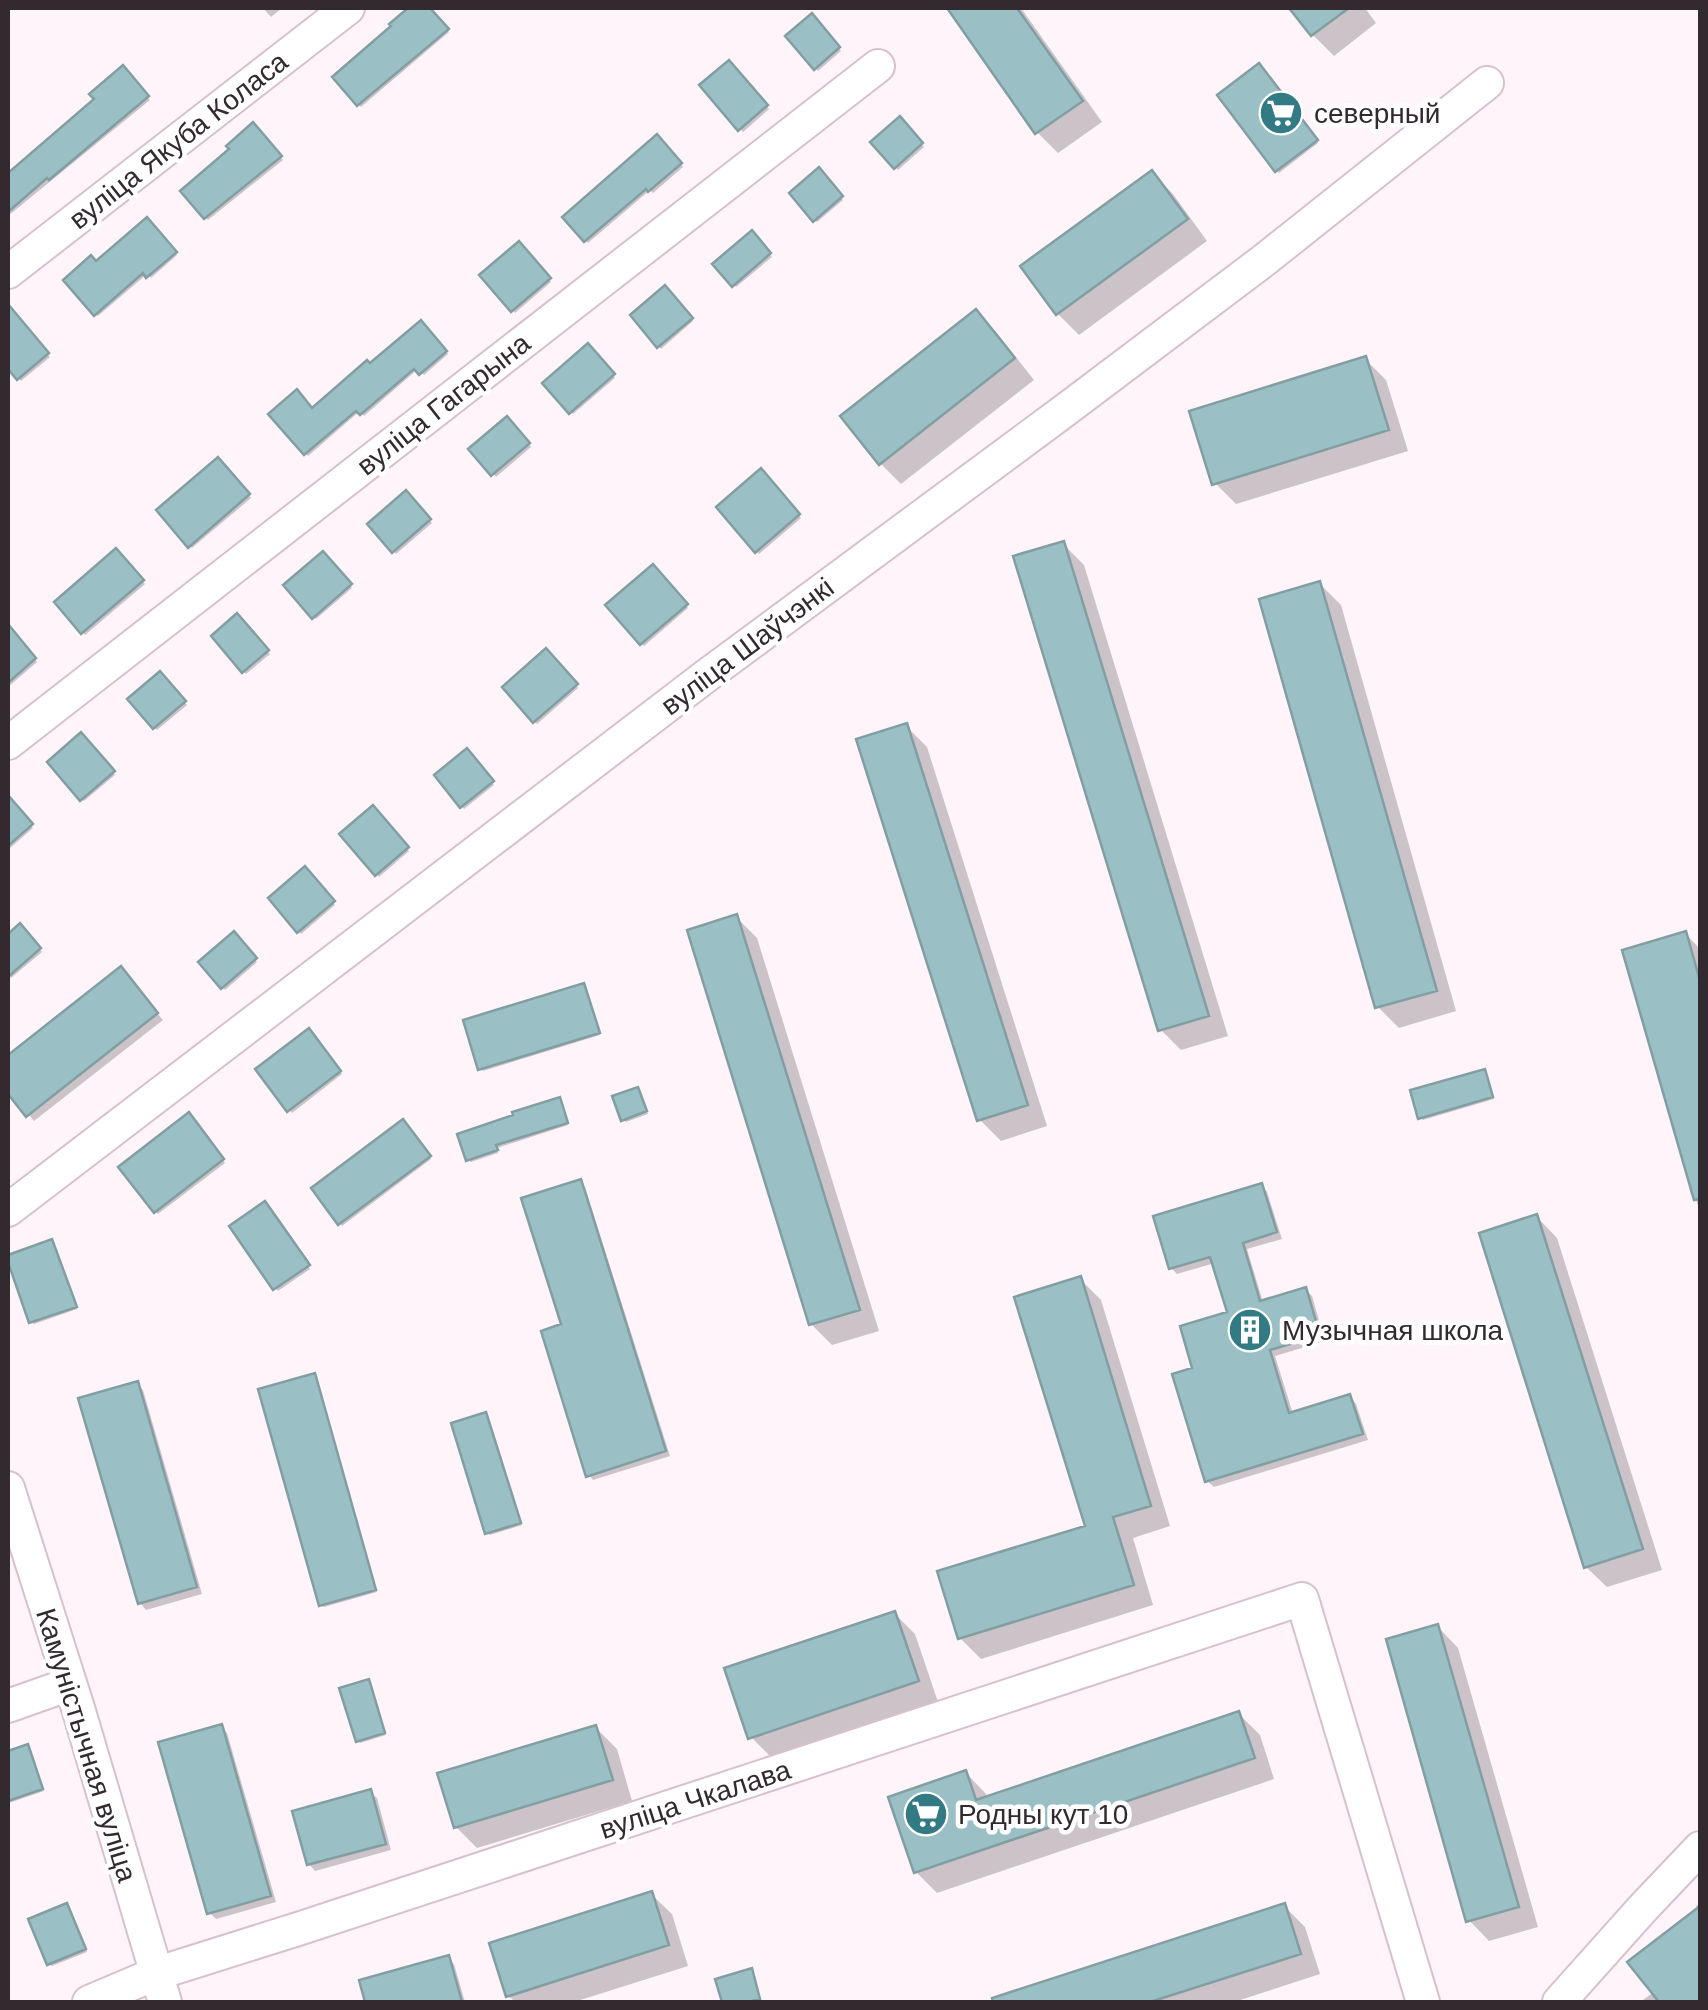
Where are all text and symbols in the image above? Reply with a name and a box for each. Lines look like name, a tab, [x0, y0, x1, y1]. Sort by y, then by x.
street label: вуліца Якуба Коласа	[63, 45, 294, 235]
supermarket icon: северный	[1258, 90, 1304, 136]
place label: северный	[1314, 98, 1441, 129]
street label: вуліца Гагарына	[351, 327, 536, 481]
street label: вуліца Шаўчэнкі	[655, 572, 840, 721]
building icon: Музычная школа	[1227, 1307, 1273, 1353]
place label: Музычная школа	[1282, 1315, 1503, 1346]
street label: Камуністычная вуліца	[30, 1605, 143, 1886]
street label: вуліца Чкалава	[596, 1754, 795, 1845]
supermarket icon: Родны кут 10	[903, 1791, 949, 1837]
place label: Родны кут 10	[958, 1799, 1128, 1830]

